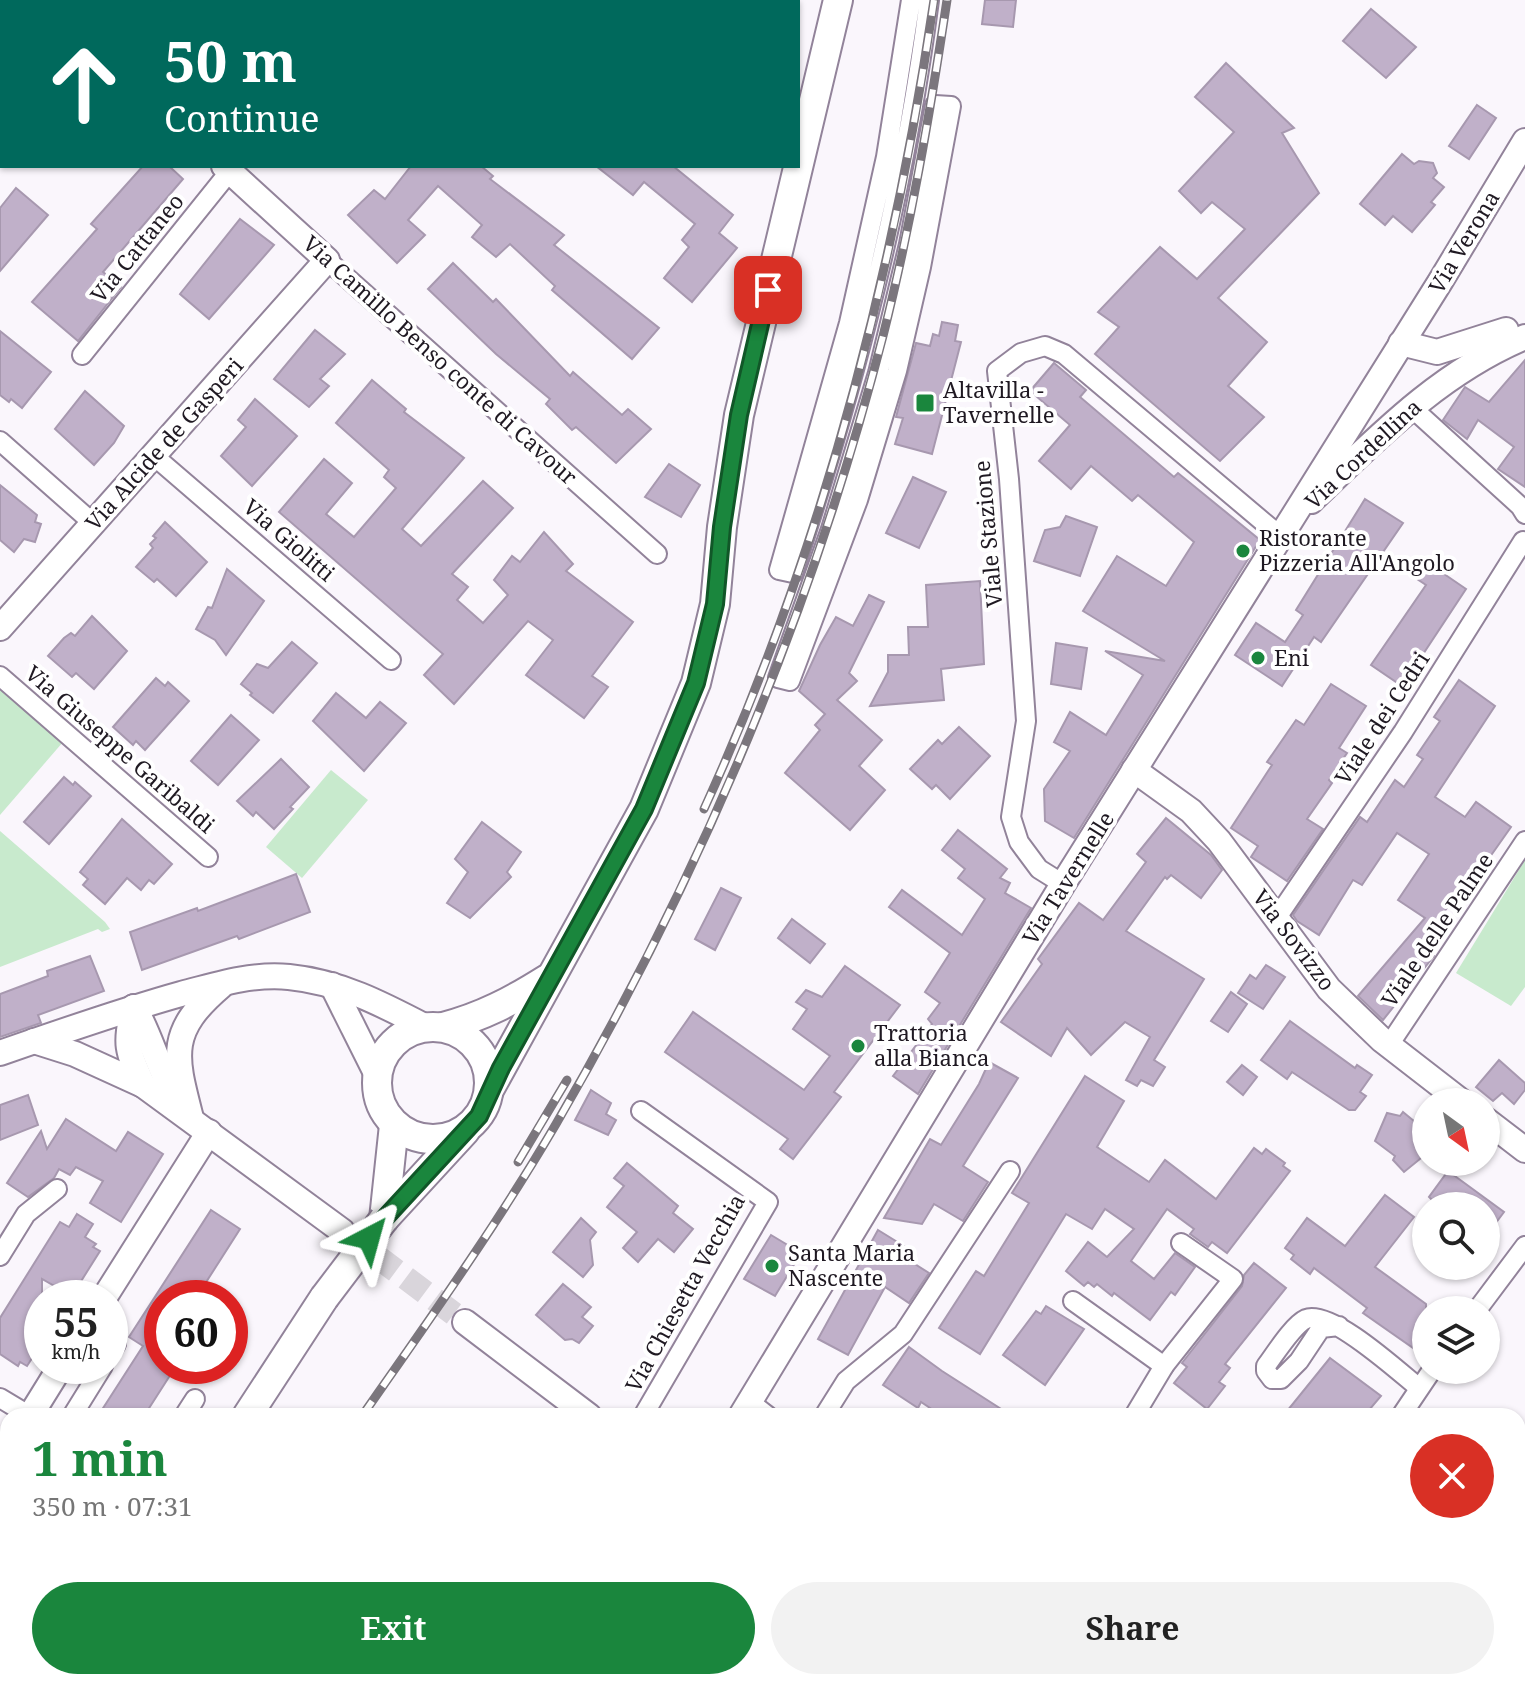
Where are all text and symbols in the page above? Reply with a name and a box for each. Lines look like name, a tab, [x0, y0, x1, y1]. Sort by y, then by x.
text: 50 m	[164, 22, 297, 98]
icon: ahead	[32, 32, 136, 136]
text: Continue	[164, 94, 320, 143]
street label: Via Verona	[1421, 184, 1506, 298]
street label: Via Cattaneo	[83, 186, 190, 308]
street label: Via Camillo Benso conte di Cavour	[297, 228, 585, 491]
pin	[734, 256, 802, 324]
icon: arrive	[746, 268, 790, 312]
street label: Via Alcide de Gasperi	[78, 350, 249, 536]
place label: Altavilla - Tavernelle	[943, 374, 1054, 429]
street label: Via Cordellina	[1298, 391, 1427, 515]
marker: Altavilla - Tavernelle	[914, 392, 936, 414]
street label: Viale Stazione	[966, 459, 1008, 609]
street label: Via Giolitti	[238, 491, 342, 587]
place label: Ristorante Pizzeria All'Angolo	[1259, 522, 1455, 577]
marker: Ristorante Pizzeria All'Angolo	[1234, 542, 1252, 560]
place label: Eni	[1274, 642, 1309, 672]
street label: Viale dei Cedri	[1327, 645, 1435, 790]
marker: Eni	[1249, 649, 1267, 667]
street label: Via Giuseppe Garibaldi	[20, 658, 222, 839]
street label: Via Tavernelle	[1014, 805, 1120, 950]
street label: Viale delle Palme	[1373, 846, 1499, 1012]
street label: Via Sovizzo	[1247, 883, 1343, 996]
place label: Trattoria alla Bianca	[874, 1017, 989, 1072]
marker: Trattoria alla Bianca	[849, 1037, 867, 1055]
north arrow	[1412, 1088, 1500, 1176]
map controls	[1412, 1088, 1500, 1384]
street label: Via Chiesetta Vecchia	[617, 1188, 751, 1397]
button: search	[1412, 1192, 1500, 1280]
position arrow	[327, 1196, 411, 1280]
place label: Santa Maria Nascente	[788, 1237, 915, 1292]
marker: Santa Maria Nascente	[763, 1257, 781, 1275]
speed limit sign: 60	[144, 1280, 248, 1384]
text: 55	[53, 1294, 99, 1349]
button: layers	[1412, 1296, 1500, 1384]
text: km/h	[51, 1338, 101, 1365]
text: 1 min	[32, 1425, 168, 1490]
button: close	[1410, 1434, 1494, 1518]
text: 350 m · 07:31	[32, 1488, 193, 1524]
button: Exit	[32, 1582, 755, 1674]
button: Share	[771, 1582, 1494, 1674]

